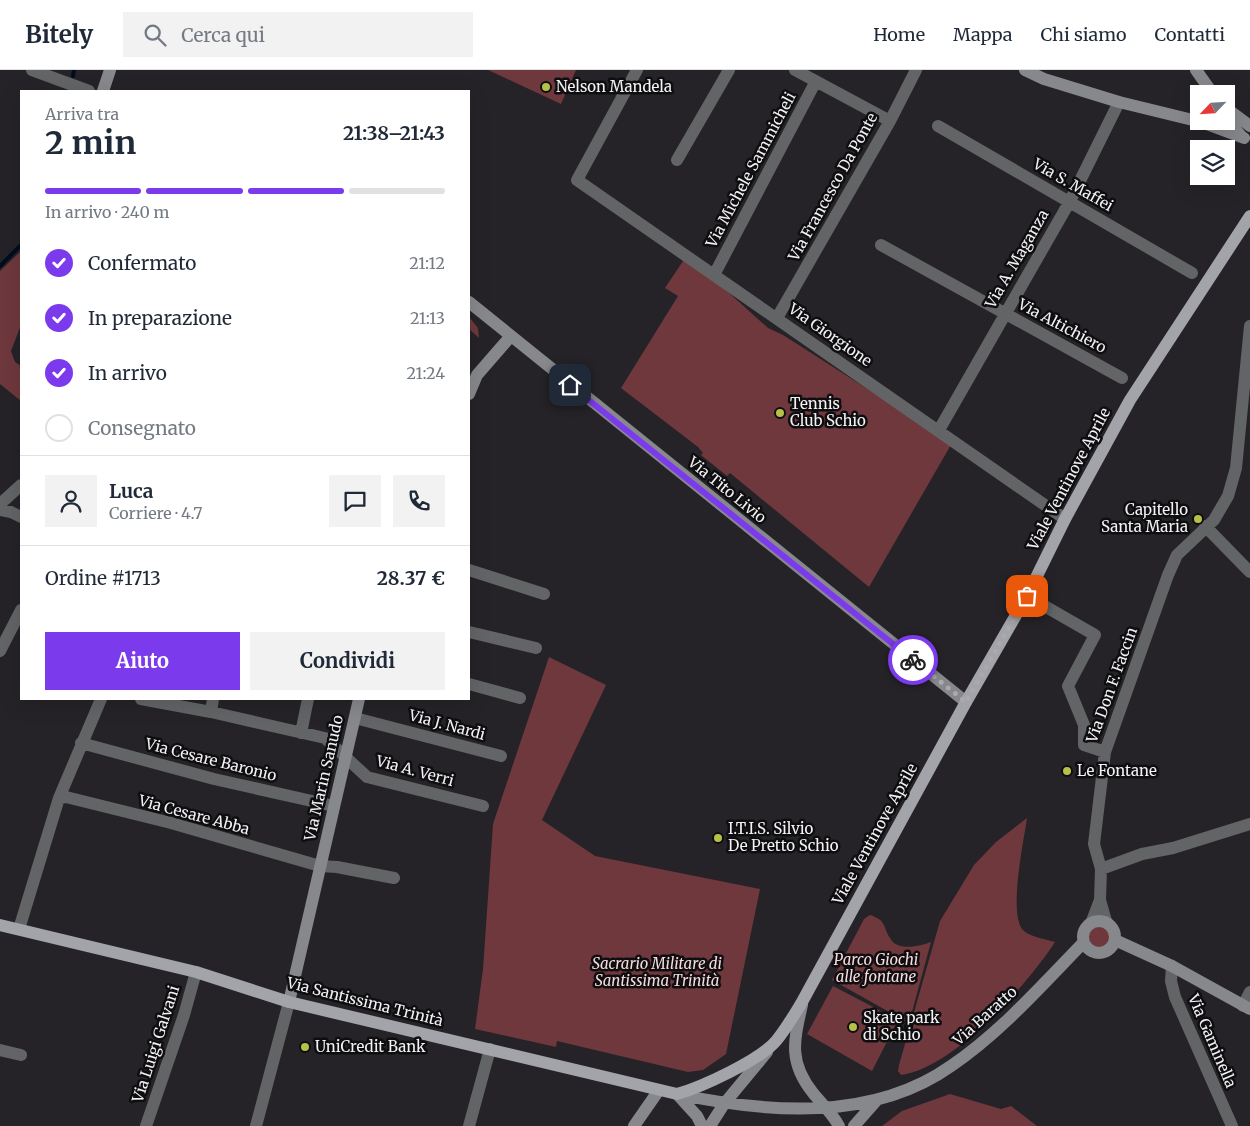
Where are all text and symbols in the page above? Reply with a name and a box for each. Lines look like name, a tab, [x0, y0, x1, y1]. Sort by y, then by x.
search box	[123, 12, 473, 57]
text: Bitely	[25, 19, 93, 50]
icon: search	[141, 21, 169, 49]
text: Cerca qui	[181, 23, 265, 47]
text: Home	[873, 23, 925, 46]
text: Mappa	[953, 23, 1012, 46]
text: Chi siamo	[1040, 23, 1127, 46]
text: Contatti	[1155, 23, 1225, 46]
place label: Nelson Mandela	[556, 77, 672, 96]
marker: Nelson Mandela	[540, 81, 552, 93]
north arrow	[1190, 85, 1235, 130]
map controls	[1190, 85, 1235, 185]
street label: Via Michele Sammicheli	[701, 89, 800, 252]
text: Arriva tra	[45, 104, 119, 124]
street label: Via Francesco Da Ponte	[783, 109, 881, 265]
text: 21:38–21:43	[343, 121, 445, 145]
text: 2 min	[45, 123, 136, 163]
button: layers	[1190, 140, 1235, 185]
street label: Via S. Maffei	[1029, 153, 1117, 215]
text: In arrivo · 240 m	[45, 202, 169, 222]
street label: Via A. Maganza	[980, 206, 1052, 312]
icon: check	[45, 249, 73, 277]
text: Confermato	[88, 251, 196, 275]
text: 21:12	[409, 253, 445, 273]
street label: Via Altichiero	[1014, 294, 1110, 357]
street label: Via Giorgione	[784, 298, 876, 370]
icon: check	[45, 304, 73, 332]
text: In preparazione	[88, 306, 232, 330]
text: 21:13	[410, 308, 445, 328]
icon: check	[45, 359, 73, 387]
text: In arrivo	[88, 361, 167, 385]
text: 21:24	[407, 363, 445, 383]
pin	[549, 364, 591, 406]
icon: home	[556, 371, 584, 399]
place label: Tennis Club Schio	[790, 394, 866, 430]
street label: Viale Ventinove Aprile	[1023, 404, 1114, 554]
marker: Tennis Club Schio	[774, 407, 786, 419]
text: Consegnato	[88, 416, 196, 440]
street label: Via Tito Livio	[684, 452, 770, 527]
button: person	[45, 475, 97, 527]
button: chat	[329, 475, 381, 527]
button: phone	[393, 475, 445, 527]
text: Luca	[109, 479, 153, 503]
place label: Capitello Santa Maria	[1101, 500, 1188, 536]
text: Corriere · 4.7	[109, 503, 202, 523]
marker: Capitello Santa Maria	[1192, 513, 1204, 525]
text: Ordine #1713	[45, 566, 161, 590]
text: 28.37 €	[377, 566, 445, 590]
pin	[1006, 575, 1048, 617]
icon: bag	[1013, 582, 1041, 610]
street label: Via Don F. Faccin	[1082, 625, 1141, 746]
button: Aiuto	[45, 632, 240, 690]
button: Condividi	[250, 632, 445, 690]
courier	[888, 635, 938, 685]
icon: bike	[899, 646, 927, 674]
street label: Via J. Nardi	[406, 705, 487, 744]
street label: Via Marin Sanudo	[300, 713, 347, 844]
street label: Via Cesare Baronio	[143, 734, 279, 785]
street label: Via A. Verri	[373, 751, 456, 790]
street label: Viale Ventinove Aprile	[827, 760, 921, 909]
place label: Le Fontane	[1077, 761, 1157, 780]
marker: Le Fontane	[1061, 765, 1073, 777]
street label: Via Cesare Abba	[136, 790, 252, 838]
place label: I.T.I.S. Silvio De Pretto Schio	[728, 819, 839, 855]
marker: I.T.I.S. Silvio De Pretto Schio	[712, 832, 724, 844]
park label: Parco Giochi alle fontane	[834, 950, 918, 986]
park label: Sacrario Militare di Santissima Trinità	[592, 954, 722, 990]
street label: Via Santissima Trinità	[284, 973, 445, 1030]
street label: Via Baratto	[948, 982, 1021, 1050]
street label: Via Luigi Galvani	[127, 983, 183, 1106]
street label: Via Gaminella	[1184, 990, 1241, 1091]
place label: Skate park di Schio	[863, 1008, 940, 1044]
marker: Skate park di Schio	[847, 1021, 859, 1033]
place label: UniCredit Bank	[315, 1037, 426, 1056]
marker: UniCredit Bank	[299, 1041, 311, 1053]

